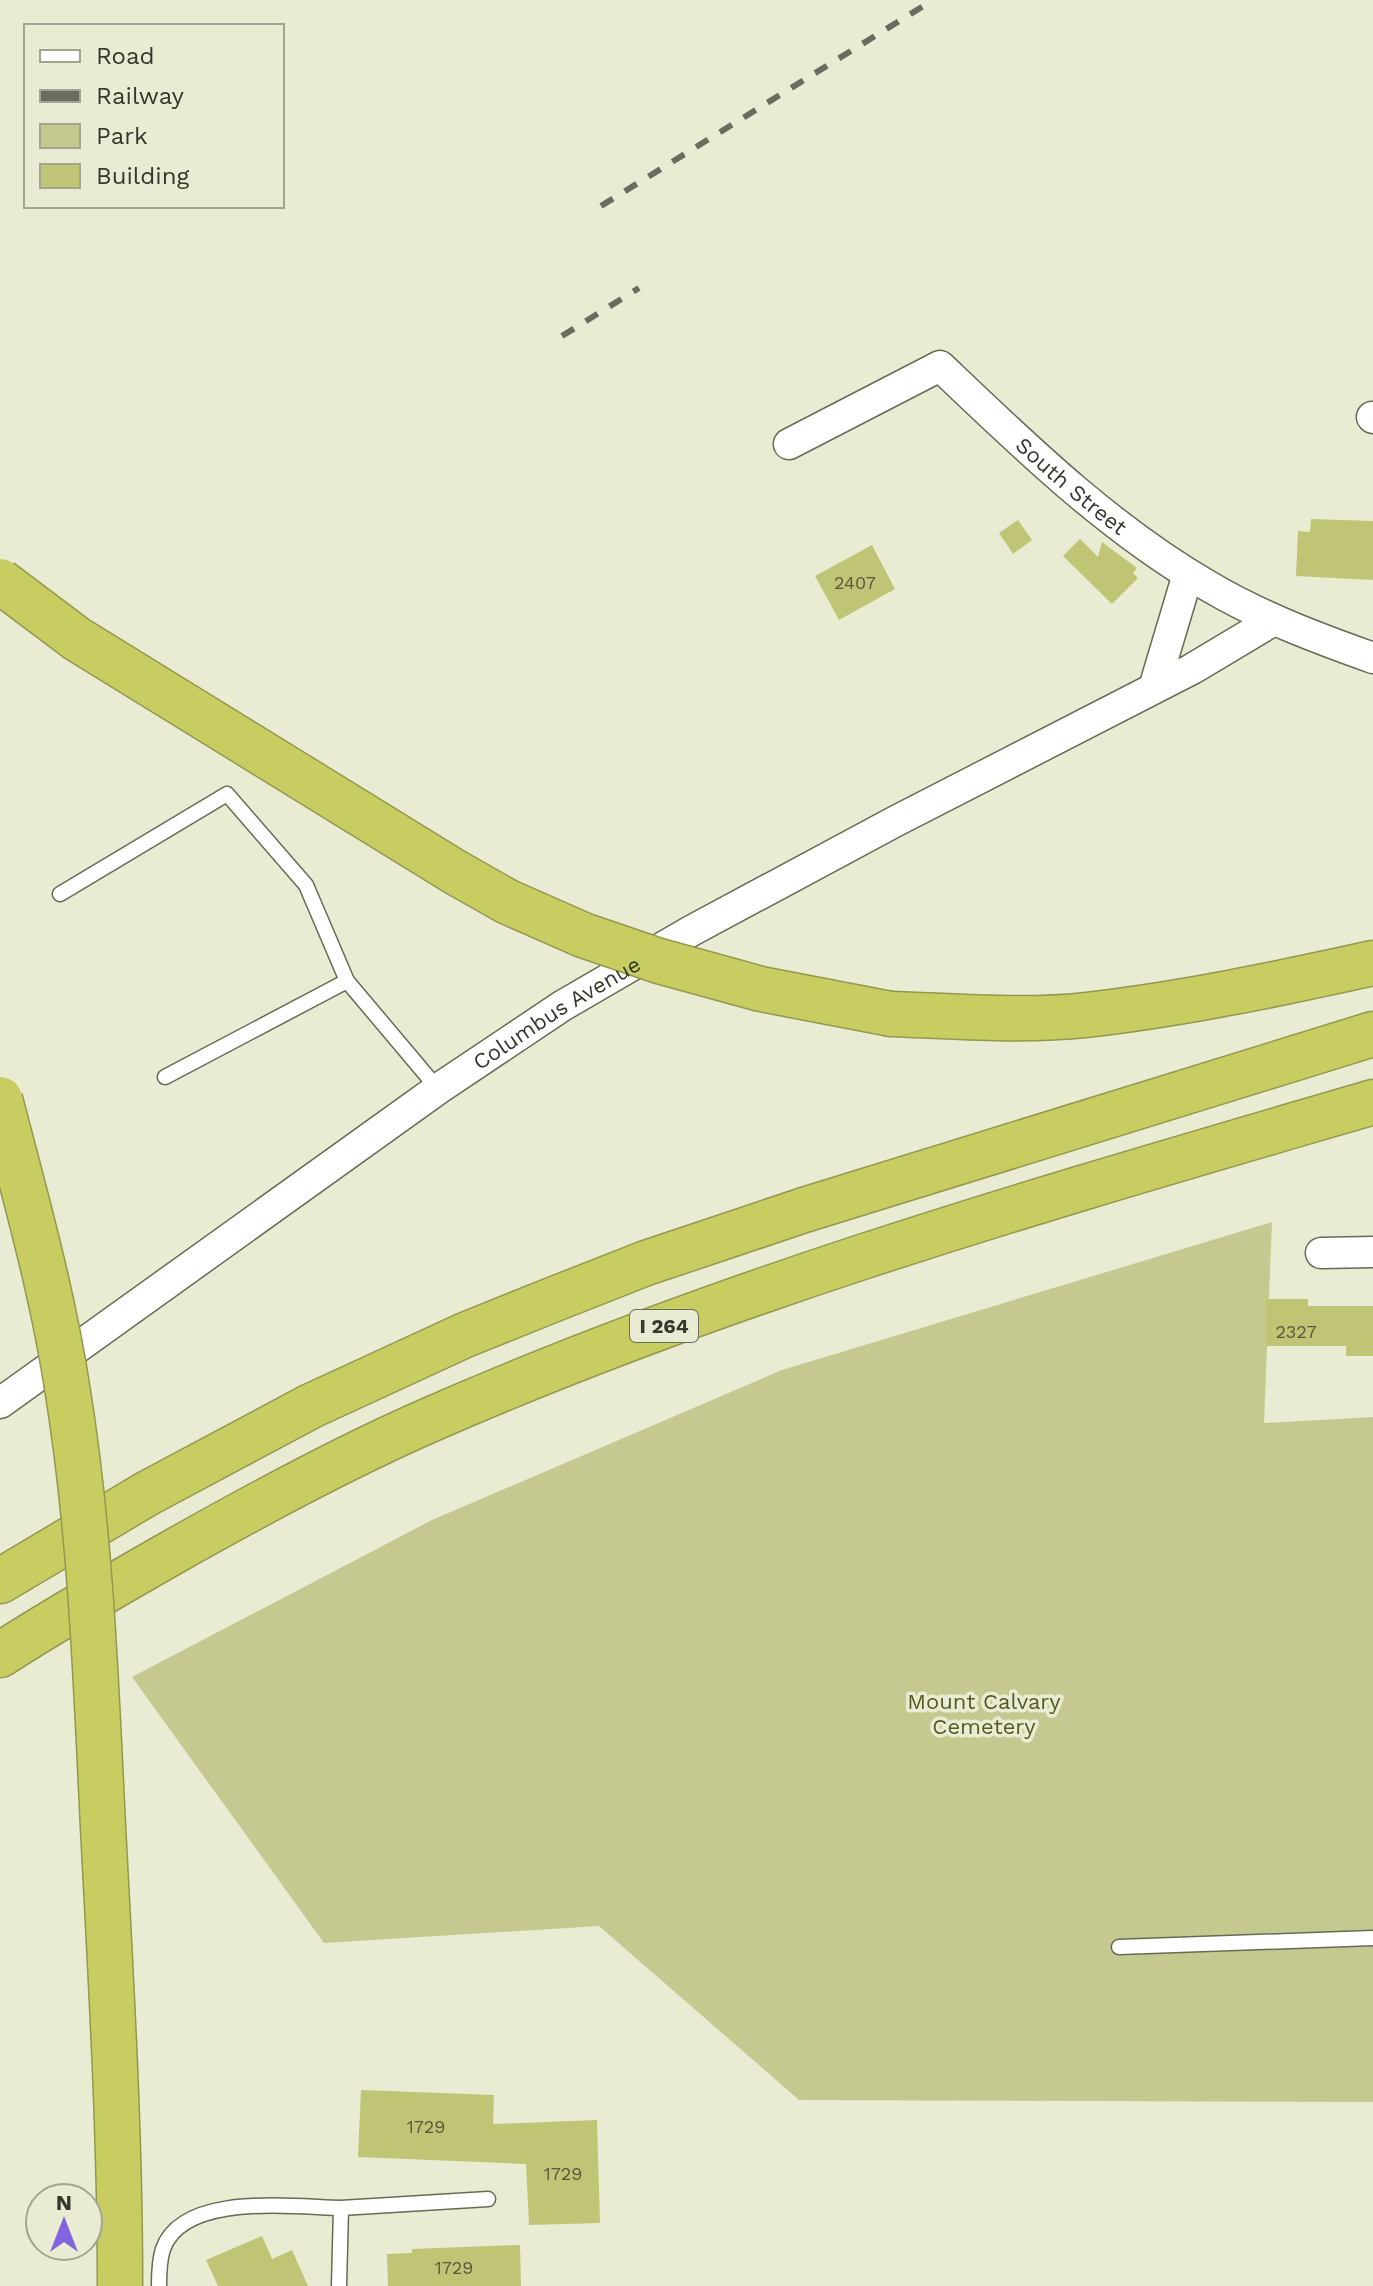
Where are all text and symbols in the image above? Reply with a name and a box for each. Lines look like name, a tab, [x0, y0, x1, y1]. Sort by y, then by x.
legend	[24, 24, 284, 208]
text: Road	[96, 42, 155, 70]
text: Railway	[96, 82, 185, 110]
text: Park	[96, 122, 148, 150]
text: Building	[96, 162, 189, 190]
street label: South Street	[1011, 432, 1132, 540]
house number: 2407	[834, 572, 876, 593]
street label: Columbus Avenue	[468, 951, 645, 1075]
road number: I 264	[630, 1310, 698, 1342]
house number: 2327	[1275, 1321, 1317, 1342]
park label: Mount Calvary Cemetery	[907, 1689, 1061, 1739]
house number: 1729	[407, 2116, 445, 2137]
house number: 1729	[544, 2163, 582, 2184]
north arrow	[24, 2182, 104, 2262]
text: N	[56, 2190, 72, 2215]
house number: 1729	[435, 2257, 473, 2278]

